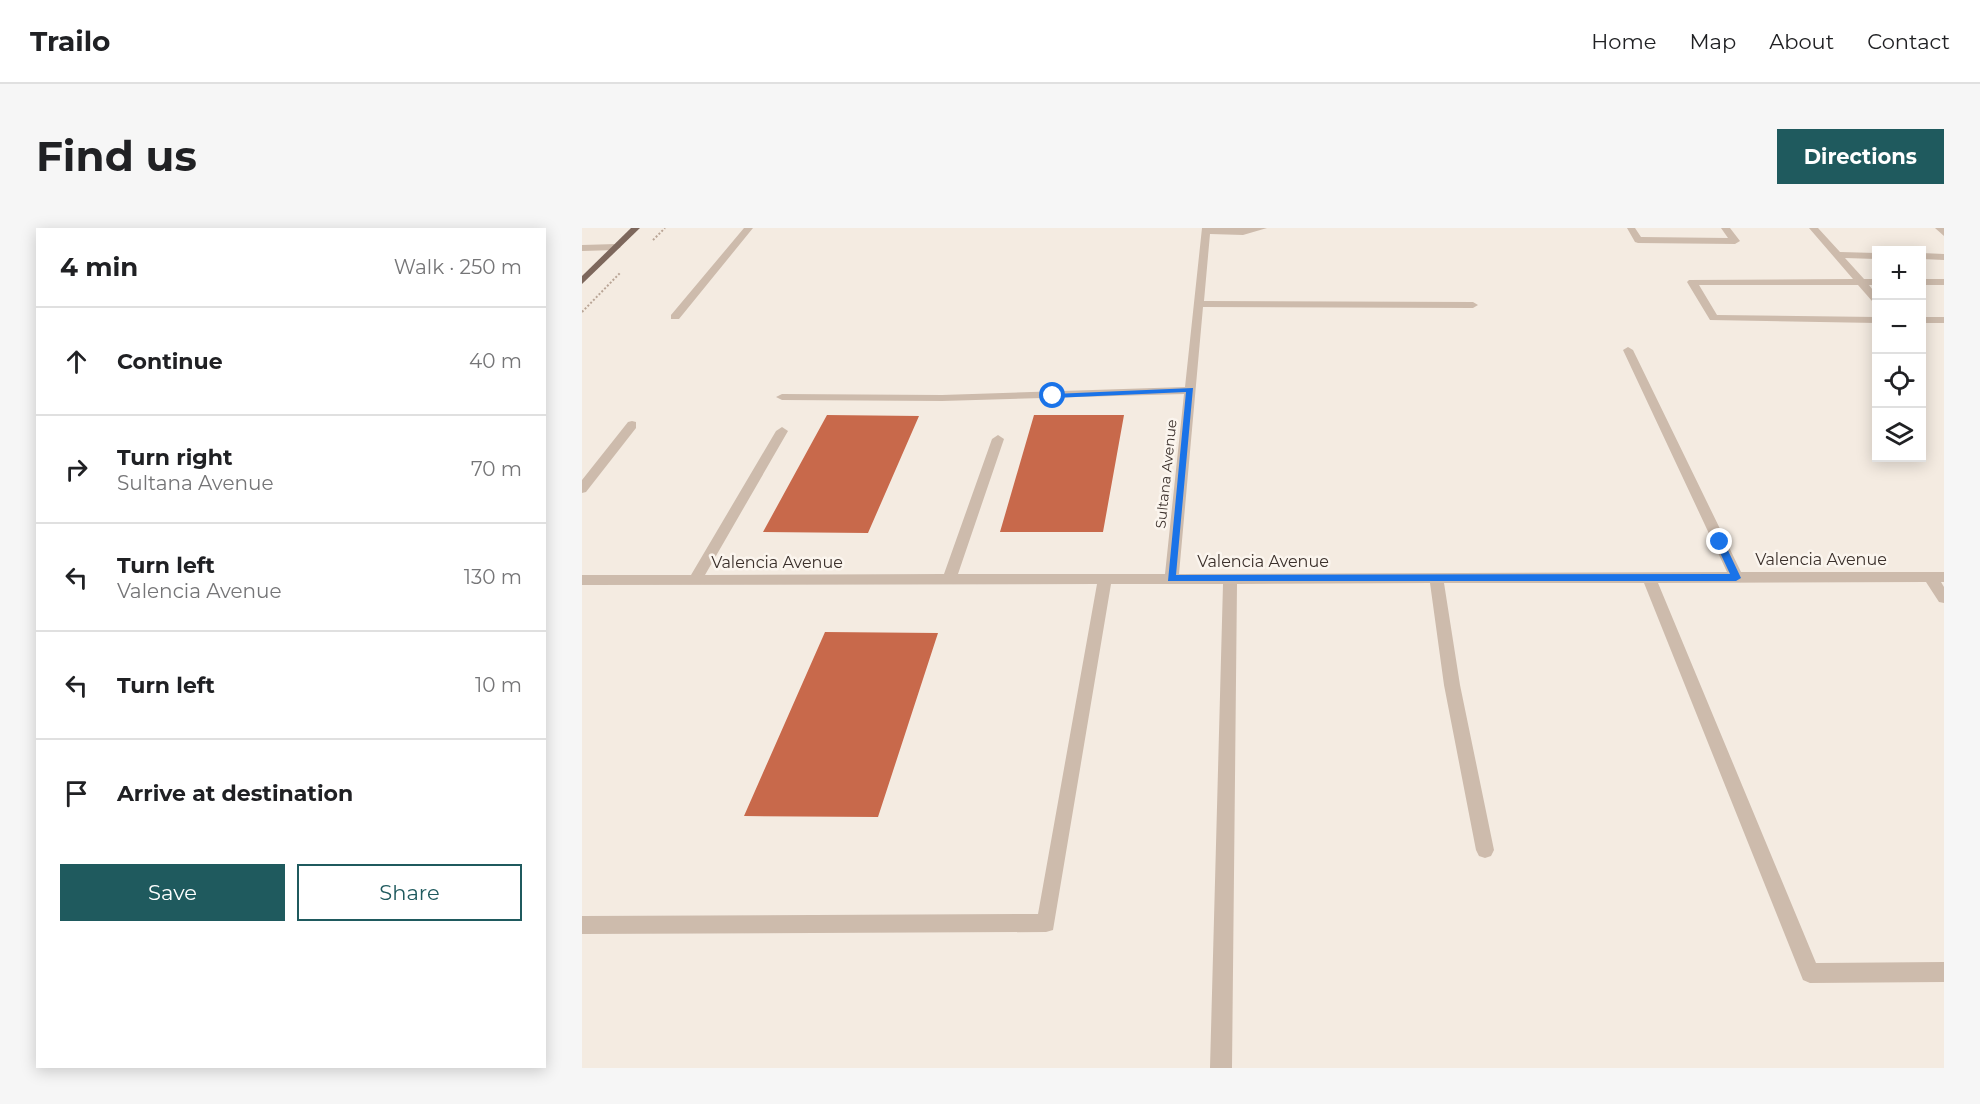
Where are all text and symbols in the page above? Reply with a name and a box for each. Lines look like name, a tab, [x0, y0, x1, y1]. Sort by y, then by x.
text: Trailo	[30, 24, 110, 58]
text: Home	[1591, 29, 1656, 54]
text: Map	[1689, 29, 1736, 54]
text: About	[1769, 29, 1834, 54]
text: Contact	[1867, 29, 1950, 54]
button: Directions	[1777, 129, 1944, 184]
text: Find us	[36, 130, 197, 182]
map controls	[1872, 246, 1926, 462]
button: +	[1872, 246, 1926, 300]
text: 4 min	[60, 251, 138, 283]
text: Walk · 250 m	[394, 255, 522, 279]
button: −	[1872, 300, 1926, 354]
icon: ahead	[60, 345, 93, 378]
text: Continue	[117, 348, 223, 375]
text: 40 m	[469, 349, 522, 373]
button: locate	[1872, 354, 1926, 408]
route start	[1039, 382, 1065, 408]
button: layers	[1872, 408, 1926, 462]
street label: Sultana Avenue	[1151, 419, 1181, 529]
text: Turn right	[117, 444, 232, 471]
icon: right	[60, 453, 93, 486]
text: 70 m	[471, 457, 522, 481]
text: Sultana Avenue	[117, 471, 274, 495]
route end	[1706, 528, 1732, 554]
street label: Valencia Avenue	[1755, 550, 1887, 569]
text: Turn left	[117, 552, 215, 579]
street label: Valencia Avenue	[1197, 552, 1329, 571]
street label: Valencia Avenue	[711, 553, 843, 572]
icon: left	[60, 561, 93, 594]
text: 130 m	[464, 565, 522, 589]
text: Valencia Avenue	[117, 579, 282, 603]
icon: left	[60, 669, 93, 702]
text: Turn left	[117, 672, 215, 699]
text: 10 m	[475, 673, 522, 697]
icon: arrive	[60, 777, 93, 810]
text: Arrive at destination	[117, 780, 353, 807]
button: Save	[60, 864, 285, 921]
button: Share	[297, 864, 522, 921]

